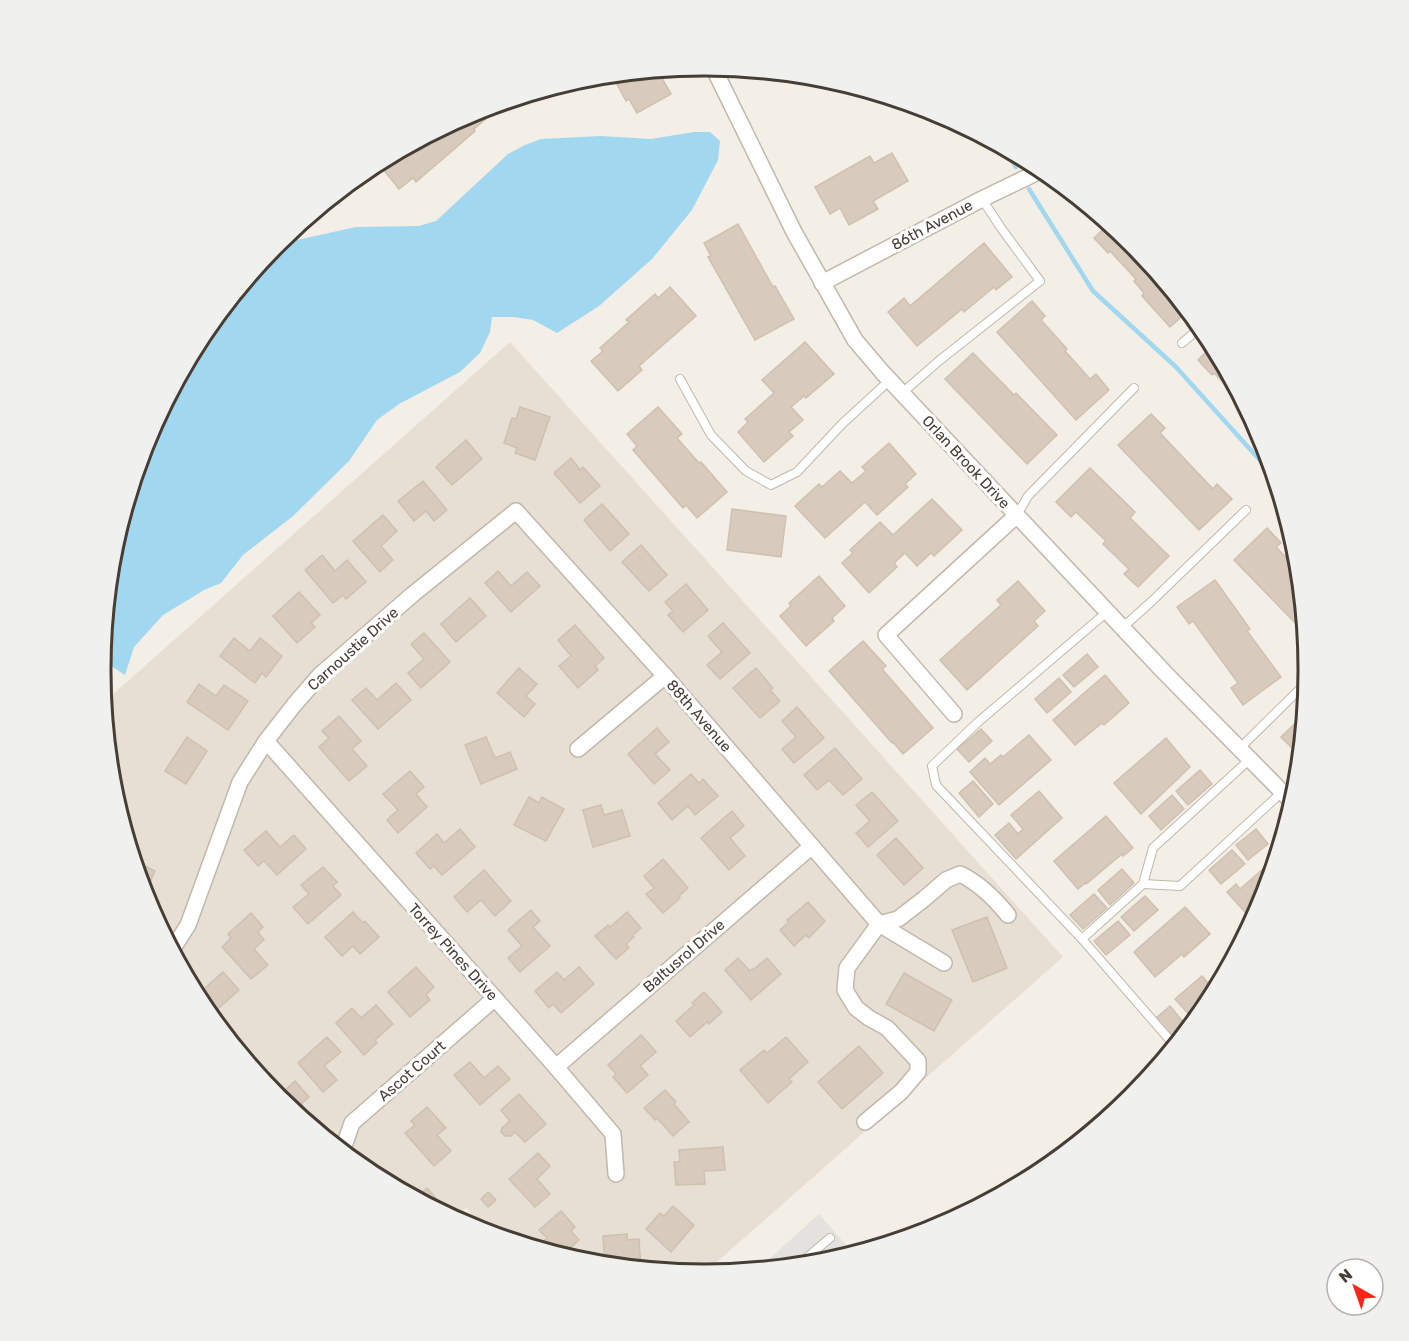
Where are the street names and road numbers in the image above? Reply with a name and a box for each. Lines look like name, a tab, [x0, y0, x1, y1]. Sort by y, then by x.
street label: 86th Avenue	[888, 196, 976, 254]
street label: Orlan Brook Drive	[918, 412, 1014, 512]
street label: Carnoustie Drive	[304, 603, 402, 695]
street label: 88th Avenue	[663, 676, 735, 756]
street label: Torrey Pines Drive	[405, 900, 501, 1004]
street label: Baltusrol Drive	[640, 916, 728, 996]
street label: Ascot Court	[375, 1037, 449, 1105]

